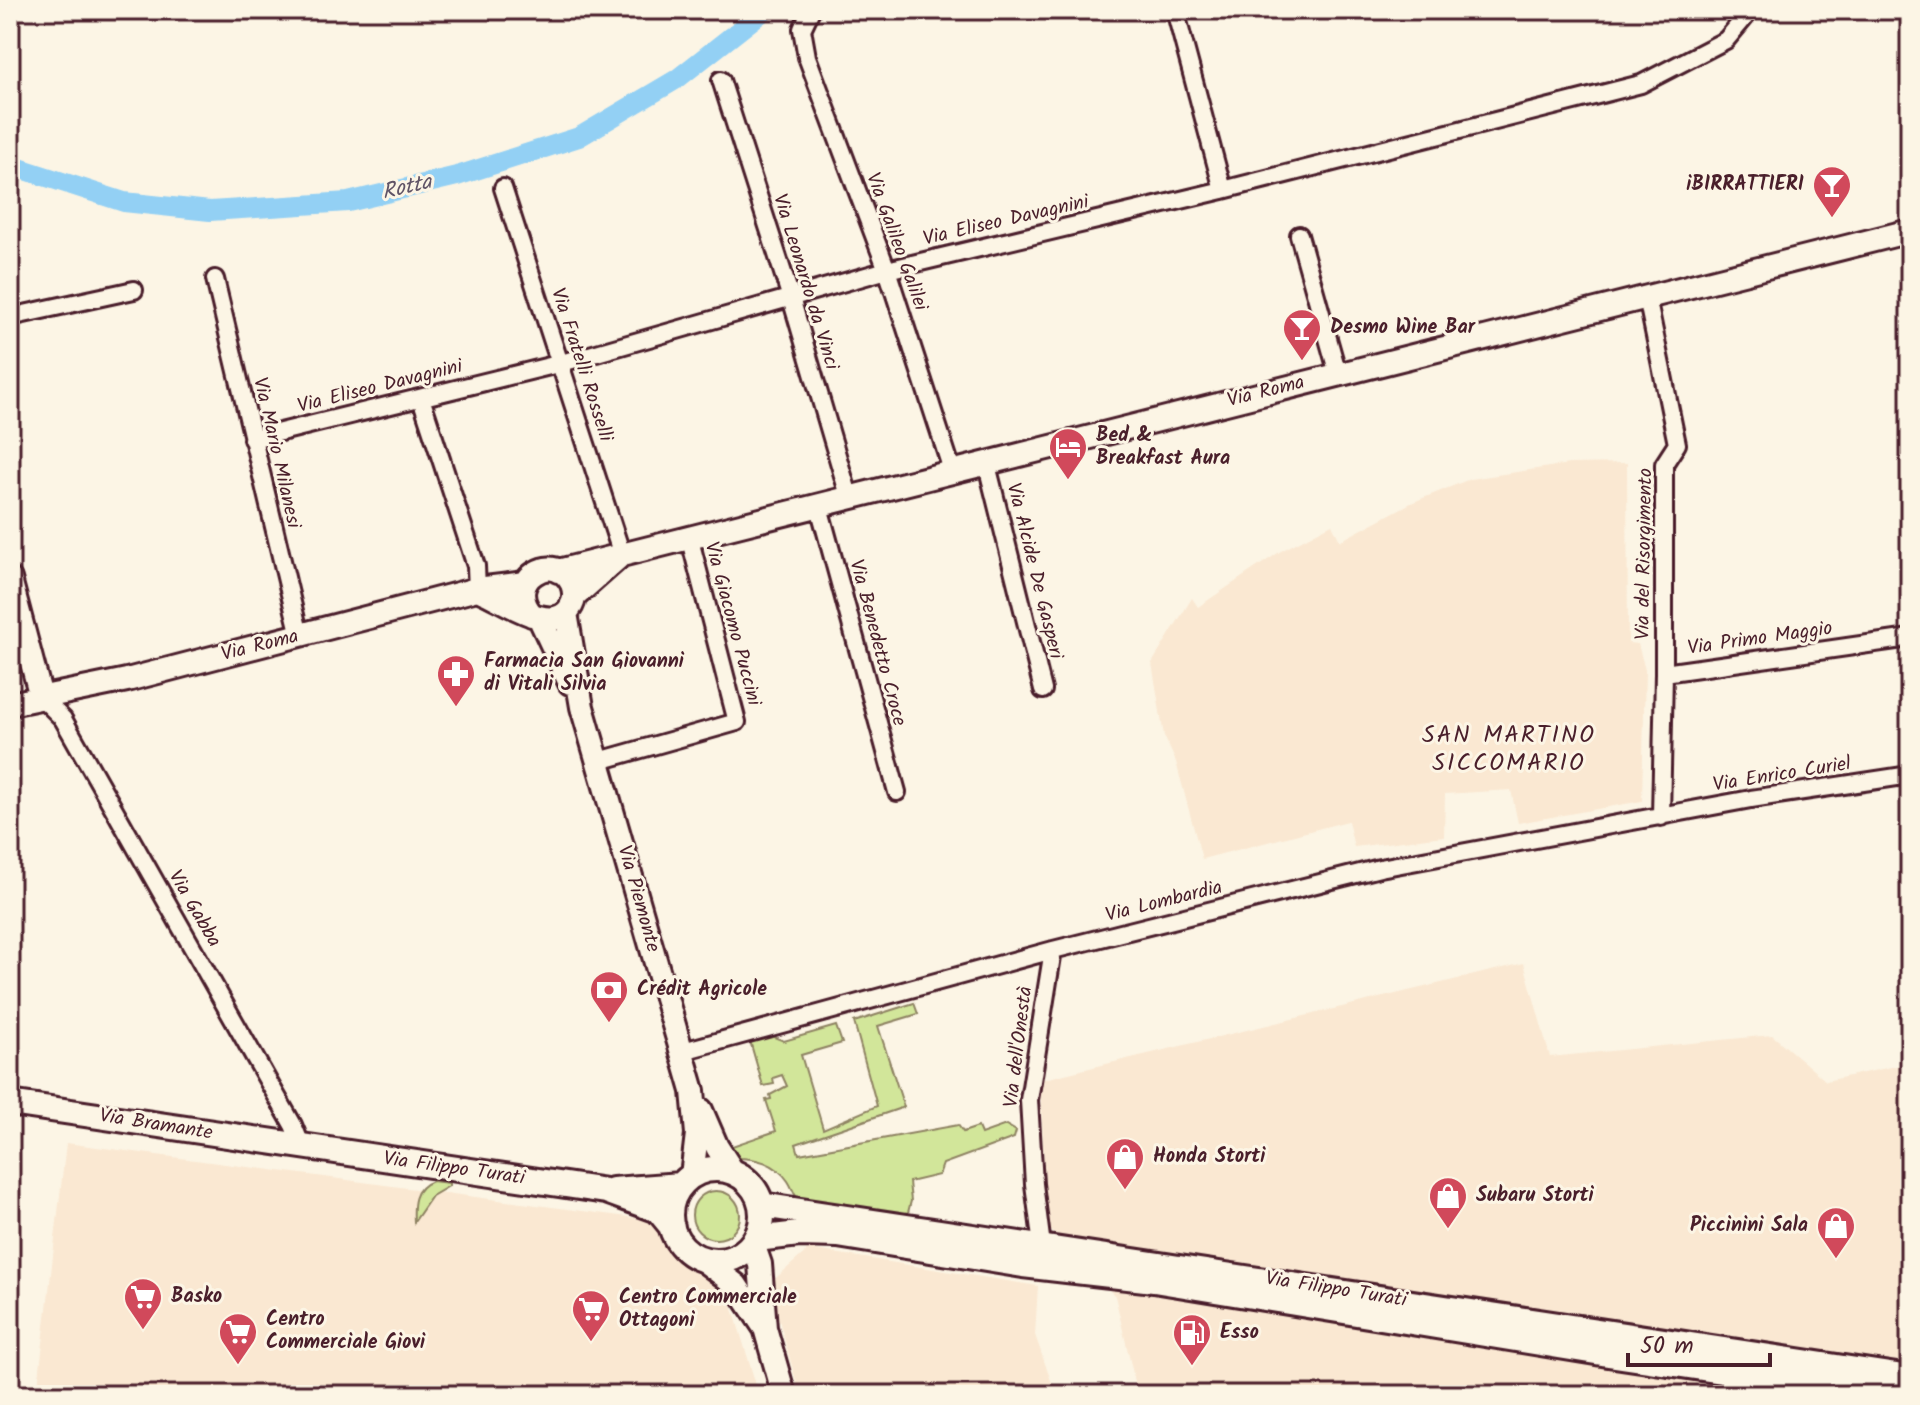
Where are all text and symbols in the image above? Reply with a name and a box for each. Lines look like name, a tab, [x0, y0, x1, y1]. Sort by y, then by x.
bar icon: iBIRRATTIERI	[1811, 164, 1853, 219]
water label: Rotta	[379, 165, 437, 211]
street label: Via Galileo Galilei	[856, 168, 936, 317]
place label: iBIRRATTIERI	[1686, 169, 1804, 201]
street label: Via Eliseo Davagnini	[920, 186, 1093, 256]
street label: Via Leonardo da Vinci	[763, 190, 847, 375]
street label: Via Fratelli Rosselli	[541, 284, 621, 447]
bar icon: Desmo Wine Bar	[1281, 307, 1323, 362]
place label: Desmo Wine Bar	[1330, 312, 1476, 344]
street label: Via Eliseo Davagnini	[294, 351, 467, 423]
street label: Via Roma	[1224, 367, 1308, 417]
street label: Via Mario Milanesi	[243, 374, 309, 533]
place label: Bed & Breakfast Aura	[1096, 420, 1230, 475]
hotel icon: Bed & Breakfast Aura	[1047, 426, 1089, 481]
street label: Via del Risorgimento	[1628, 468, 1662, 640]
street label: Via Alcide De Gasperi	[997, 480, 1072, 664]
street label: Via Giacomo Puccini	[695, 538, 770, 711]
street label: Via Benedetto Croce	[839, 556, 915, 730]
street label: Via Primo Maggio	[1685, 613, 1835, 665]
street label: Via Roma	[218, 621, 302, 671]
place label: Farmacia San Giovanni di Vitali Silvia	[484, 646, 685, 701]
pharmacy icon: Farmacia San Giovanni di Vitali Silvia	[435, 653, 477, 708]
district label: SAN MARTINO SICCOMARIO	[1422, 716, 1596, 783]
street label: Via Enrico Curiel	[1711, 748, 1853, 802]
street label: Via Piemonte	[607, 842, 669, 956]
street label: Via Gabba	[159, 864, 229, 954]
street label: Via Lombardia	[1102, 872, 1226, 932]
bank icon: Crédit Agricole	[588, 969, 630, 1024]
place label: Crédit Agricole	[637, 974, 767, 1006]
street label: Via dell'Onestà	[996, 984, 1042, 1110]
street label: Via Bramante	[97, 1100, 215, 1150]
shop icon: Honda Storti	[1104, 1136, 1146, 1191]
place label: Honda Storti	[1153, 1141, 1266, 1173]
street label: Via Filippo Turati	[381, 1143, 528, 1195]
shop icon: Subaru Storti	[1427, 1175, 1469, 1230]
place label: Subaru Storti	[1476, 1180, 1594, 1212]
shop icon: Piccinini Sala	[1815, 1205, 1857, 1260]
place label: Piccinini Sala	[1690, 1210, 1808, 1242]
street label: Via Filippo Turati	[1263, 1263, 1410, 1317]
supermarket icon: Basko	[122, 1276, 164, 1331]
place label: Basko	[171, 1281, 222, 1313]
place label: Centro Commerciale Ottagoni	[619, 1282, 797, 1337]
supermarket icon: Centro Commerciale Ottagoni	[570, 1288, 612, 1343]
place label: Centro Commerciale Giovi	[266, 1304, 426, 1359]
supermarket icon: Centro Commerciale Giovi	[217, 1311, 259, 1366]
fuel station icon: Esso	[1171, 1312, 1213, 1367]
place label: Esso	[1220, 1317, 1259, 1349]
scale bar	[1628, 1317, 1770, 1367]
text: 50 m	[1640, 1327, 1694, 1366]

